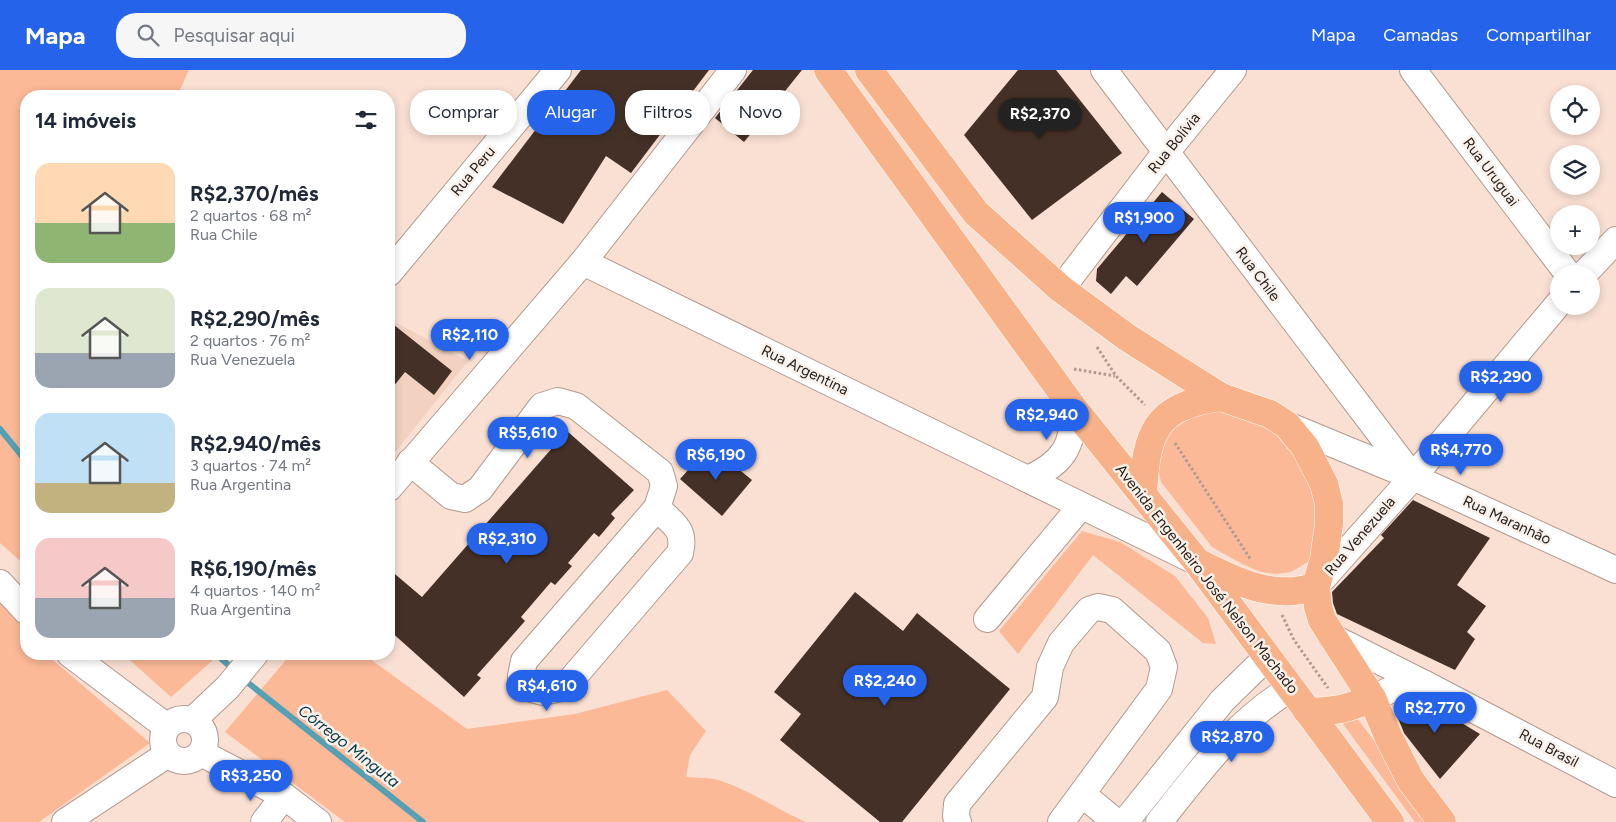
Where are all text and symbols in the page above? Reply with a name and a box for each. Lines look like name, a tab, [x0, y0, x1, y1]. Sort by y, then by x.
search box	[116, 13, 466, 58]
text: Mapa	[25, 21, 86, 50]
icon: search	[134, 21, 162, 49]
text: Pesquisar aqui	[174, 24, 295, 47]
text: Mapa	[1311, 24, 1355, 46]
text: Camadas	[1383, 24, 1458, 46]
text: Compartilhar	[1486, 24, 1591, 46]
map controls	[1550, 85, 1600, 315]
button: locate	[1550, 85, 1600, 135]
chip: Comprar	[410, 90, 517, 135]
chip: Alugar	[527, 90, 615, 135]
chip: Filtros	[625, 90, 710, 135]
chip: Novo	[720, 90, 800, 135]
pin: R$2,370	[994, 98, 1086, 140]
text: R$2,370	[1010, 104, 1070, 123]
icon: filters	[352, 106, 380, 134]
text: 14 imóveis	[35, 108, 136, 133]
street label: Rua Bolívia	[1144, 109, 1204, 177]
street label: Rua Uruguai	[1459, 134, 1523, 210]
street label: Rua Peru	[447, 143, 499, 199]
button: layers	[1550, 145, 1600, 195]
text: R$2,370/mês	[190, 181, 319, 206]
icon: home	[75, 183, 135, 243]
pin: R$1,900	[1098, 202, 1190, 244]
button: +	[1550, 205, 1600, 255]
text: 2 quartos · 68 m²	[190, 206, 312, 225]
text: R$1,900	[1114, 208, 1174, 227]
text: Rua Chile	[190, 225, 258, 244]
street label: Rua Chile	[1232, 243, 1284, 305]
button: −	[1550, 265, 1600, 315]
text: R$2,290/mês	[190, 306, 320, 331]
icon: home	[75, 308, 135, 368]
pin: R$2,110	[424, 318, 516, 361]
text: R$2,110	[442, 325, 498, 344]
text: 2 quartos · 76 m²	[190, 331, 310, 350]
street label: Rua Argentina	[758, 341, 852, 399]
text: Rua Venezuela	[190, 350, 295, 369]
pin: R$2,290	[1455, 360, 1547, 403]
text: R$2,290	[1470, 367, 1532, 386]
pin: R$2,940	[1001, 398, 1093, 441]
text: R$2,940	[1016, 405, 1078, 424]
pin: R$5,610	[482, 416, 574, 459]
text: R$5,610	[499, 423, 558, 442]
text: R$2,940/mês	[190, 431, 321, 456]
icon: home	[75, 433, 135, 493]
pin: R$4,770	[1415, 434, 1507, 476]
pin: R$6,190	[670, 438, 762, 481]
text: R$4,770	[1430, 440, 1492, 459]
text: R$6,190	[687, 445, 745, 464]
text: 3 quartos · 74 m²	[190, 456, 311, 475]
street label: Avenida Engenheiro José Nelson Machado	[1112, 461, 1302, 697]
text: Rua Argentina	[190, 475, 291, 494]
street label: Rua Maranhão	[1460, 492, 1554, 548]
street label: Rua Venezuela	[1321, 493, 1399, 579]
pin: R$2,310	[461, 522, 553, 565]
text: R$2,310	[478, 529, 536, 548]
text: R$6,190/mês	[190, 556, 316, 581]
icon: home	[75, 558, 135, 618]
text: 4 quartos · 140 m²	[190, 581, 321, 600]
text: Rua Argentina	[190, 600, 291, 619]
pin: R$2,240	[839, 664, 931, 707]
pin: R$4,610	[501, 670, 593, 712]
text: R$2,240	[854, 671, 916, 690]
text: R$4,610	[517, 676, 577, 695]
pin: R$2,770	[1389, 692, 1481, 734]
text: R$2,770	[1405, 698, 1465, 717]
water label: Córrego Minguta	[295, 701, 403, 791]
pin: R$2,870	[1186, 720, 1278, 763]
street label: Rua Brasil	[1516, 725, 1582, 771]
text: R$2,870	[1201, 727, 1263, 746]
pin: R$3,250	[205, 760, 297, 802]
text: R$3,250	[220, 766, 282, 785]

